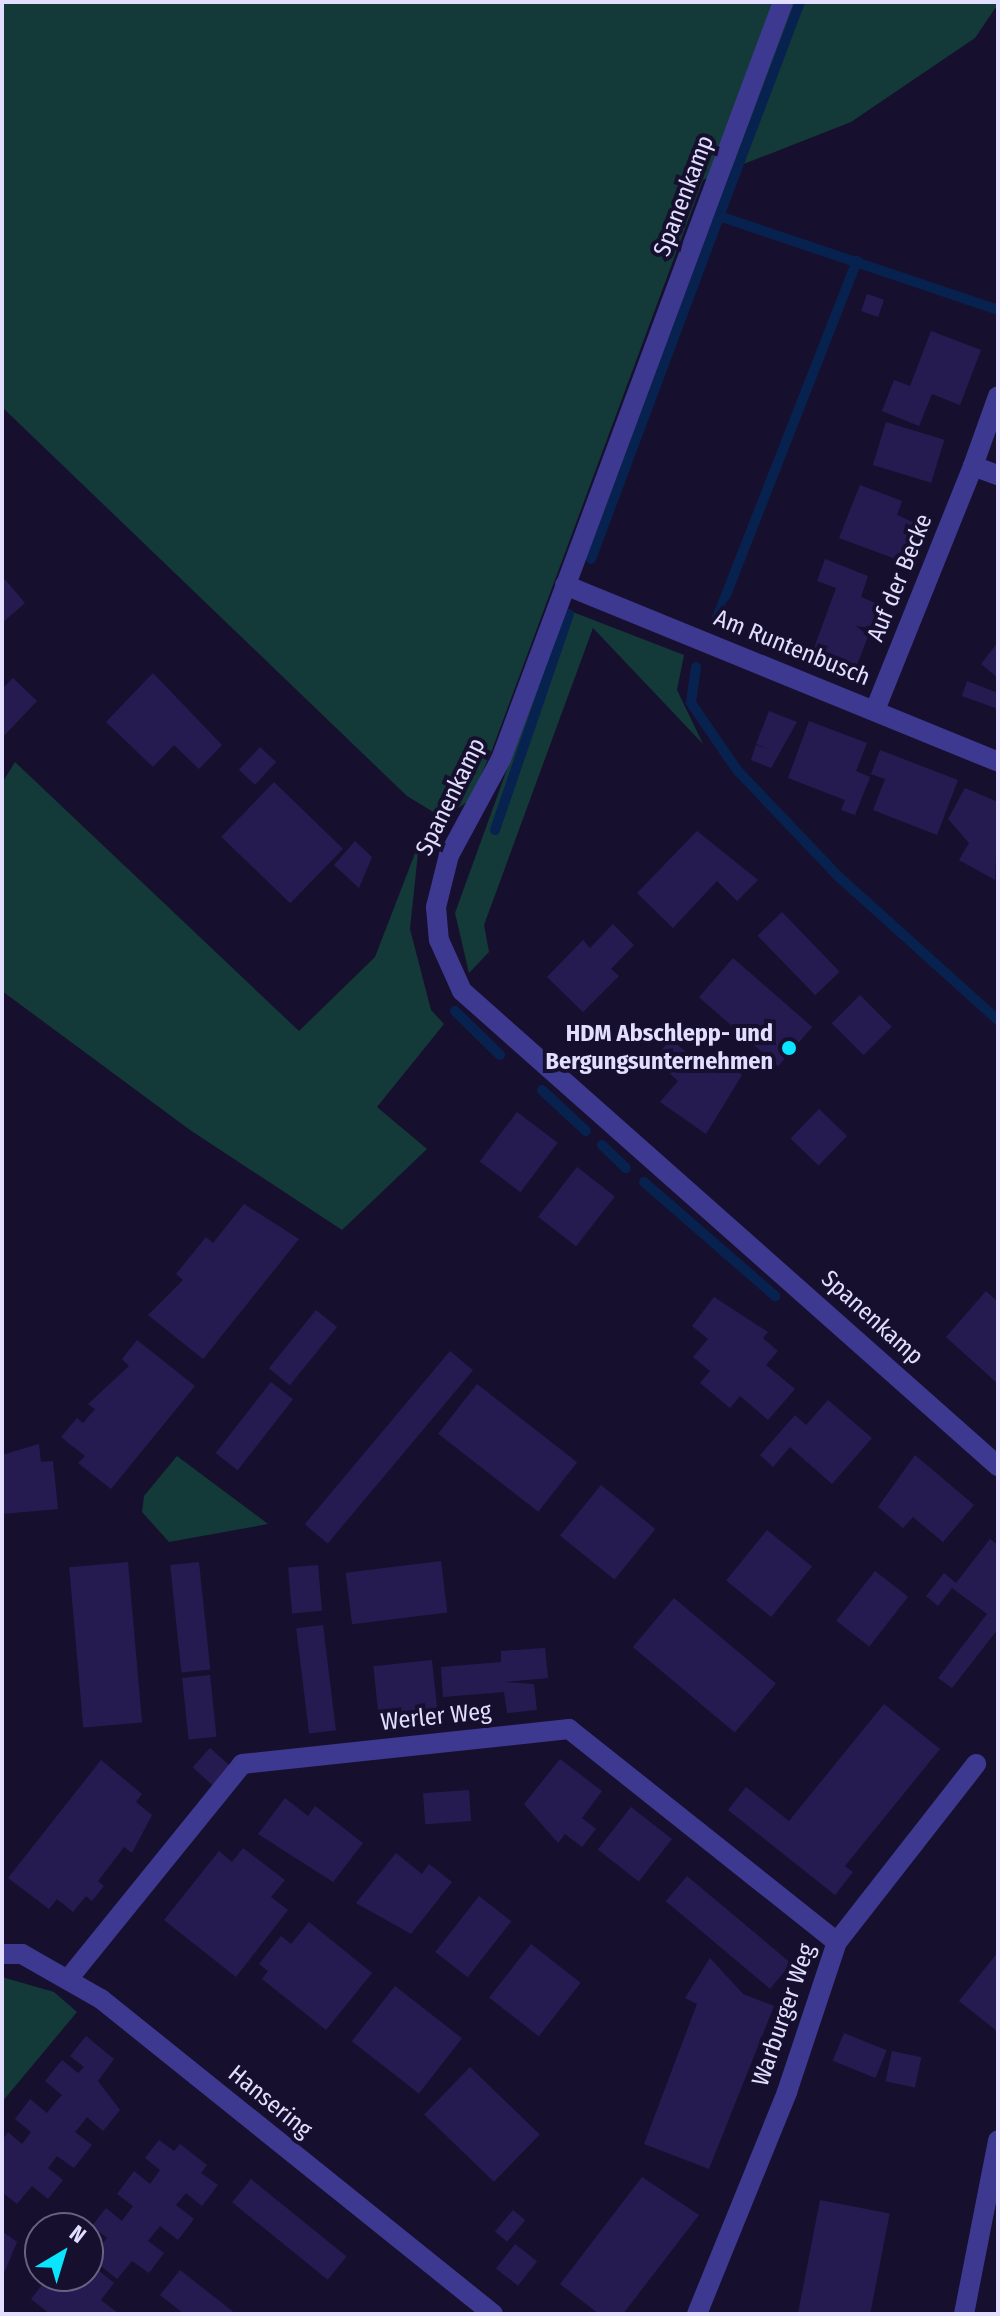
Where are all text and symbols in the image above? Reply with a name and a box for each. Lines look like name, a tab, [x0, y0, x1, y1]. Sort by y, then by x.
street label: Spanenkamp	[648, 131, 720, 261]
street label: Auf der Becke	[861, 510, 939, 646]
street label: Am Runtenbusch	[710, 604, 874, 692]
street label: Spanenkamp	[410, 734, 492, 860]
place label: HDM Abschlepp- und Bergungsunternehmen	[546, 1020, 773, 1076]
marker: HDM Abschlepp- und Bergungsunternehmen	[780, 1039, 798, 1057]
street label: Spanenkamp	[815, 1265, 929, 1371]
street label: Werler Weg	[379, 1697, 493, 1737]
street label: Warburger Weg	[746, 1940, 822, 2090]
street label: Hansering	[222, 2060, 318, 2144]
north arrow	[24, 2212, 104, 2292]
text: N	[64, 2220, 91, 2249]

